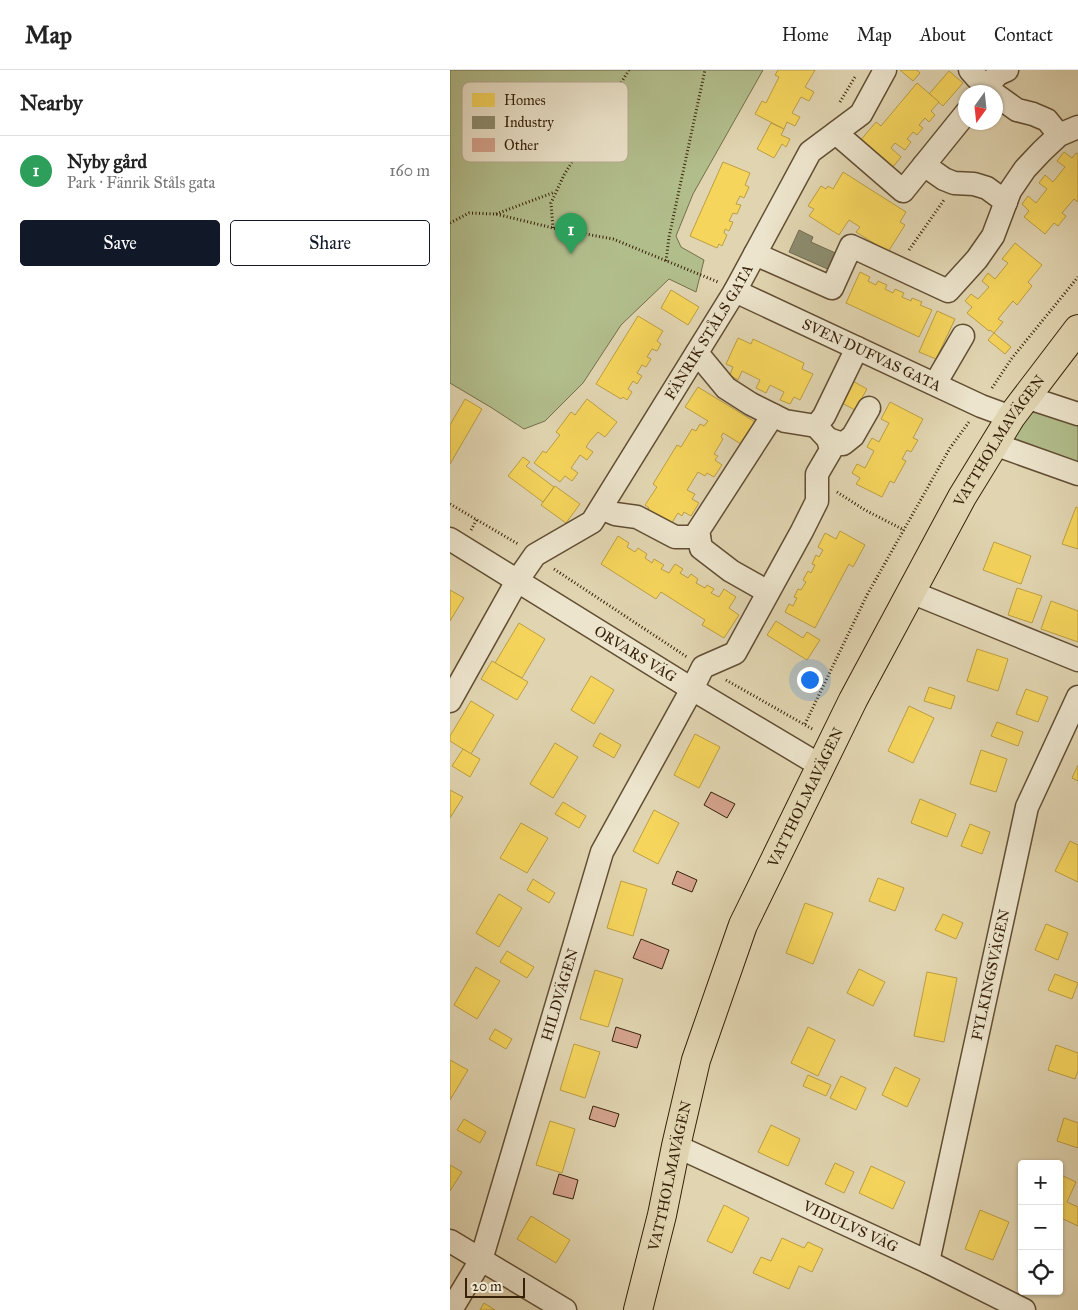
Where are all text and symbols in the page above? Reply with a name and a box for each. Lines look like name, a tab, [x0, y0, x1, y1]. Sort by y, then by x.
text: Map	[25, 20, 72, 50]
text: Home	[782, 24, 829, 46]
text: Map	[857, 24, 892, 46]
text: About	[920, 24, 966, 46]
text: Contact	[994, 24, 1053, 46]
legend	[462, 82, 628, 162]
north arrow	[958, 85, 1003, 130]
text: Nearby	[20, 90, 83, 116]
text: Homes	[504, 92, 546, 109]
text: Industry	[504, 114, 554, 131]
text: Other	[504, 137, 539, 154]
text: Nyby gård	[67, 150, 147, 173]
text: 1	[33, 161, 39, 180]
text: 160 m	[389, 161, 430, 180]
text: Park · Fänrik Ståls gata	[67, 173, 215, 192]
pin: 1	[555, 213, 587, 254]
button: Save	[20, 220, 220, 266]
button: Share	[230, 220, 430, 266]
street label: FÄNRIK STÅLS GATA	[661, 261, 757, 403]
street label: SVEN DUFVAS GATA	[799, 315, 944, 395]
street label: VATTHOLMAVÄGEN	[949, 371, 1049, 510]
street label: ORVARS VÄG	[591, 622, 680, 686]
your location	[797, 667, 823, 693]
street label: VATTHOLMAVÄGEN	[763, 724, 847, 871]
street label: FYLKINGSVÄGEN	[967, 907, 1014, 1042]
street label: HILDVÄGEN	[537, 946, 582, 1043]
street label: VATTHOLMAVÄGEN	[644, 1099, 695, 1254]
map controls	[1018, 1160, 1063, 1295]
button: +	[1018, 1160, 1063, 1205]
street label: VIDULVS VÄG	[799, 1196, 901, 1256]
button: −	[1018, 1205, 1063, 1250]
button: locate	[1018, 1250, 1063, 1295]
scale bar	[465, 1275, 525, 1298]
text: 20 m	[472, 1278, 502, 1295]

